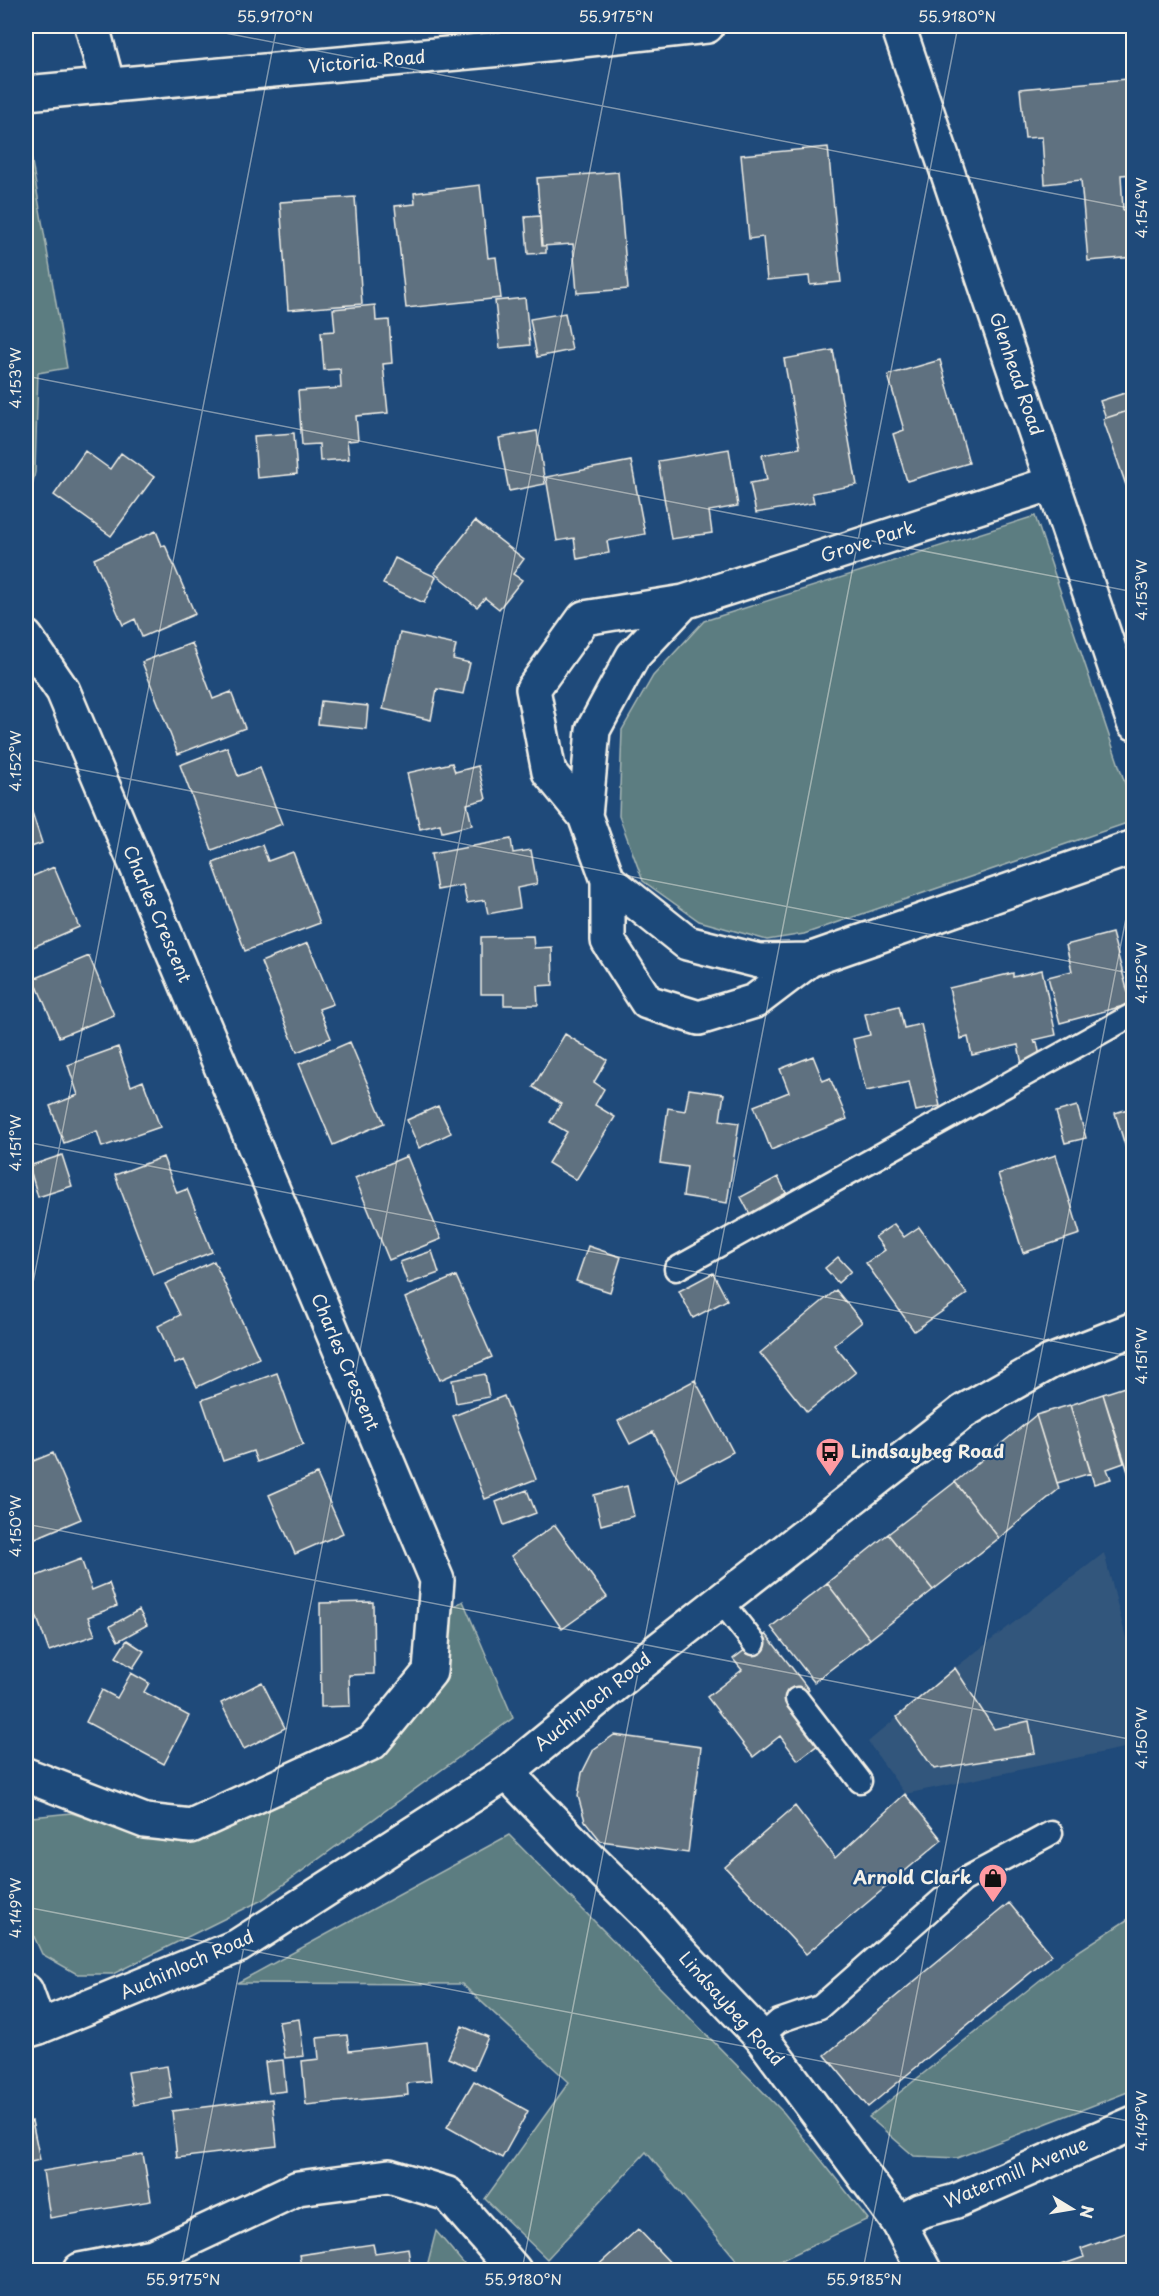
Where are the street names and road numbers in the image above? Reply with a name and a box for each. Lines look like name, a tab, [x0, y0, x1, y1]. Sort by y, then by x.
street label: Victoria Road	[307, 42, 426, 79]
street label: Glenhead Road	[984, 308, 1051, 439]
street label: Grove Park	[817, 513, 918, 569]
street label: Charles Crescent	[117, 841, 200, 986]
street label: Charles Crescent	[305, 1289, 388, 1434]
street label: Auchinloch Road	[528, 1645, 656, 1757]
street label: Auchinloch Road	[115, 1922, 258, 2005]
street label: Lindsaybeg Road	[673, 1945, 791, 2071]
street label: Watermill Avenue	[939, 2129, 1092, 2214]

